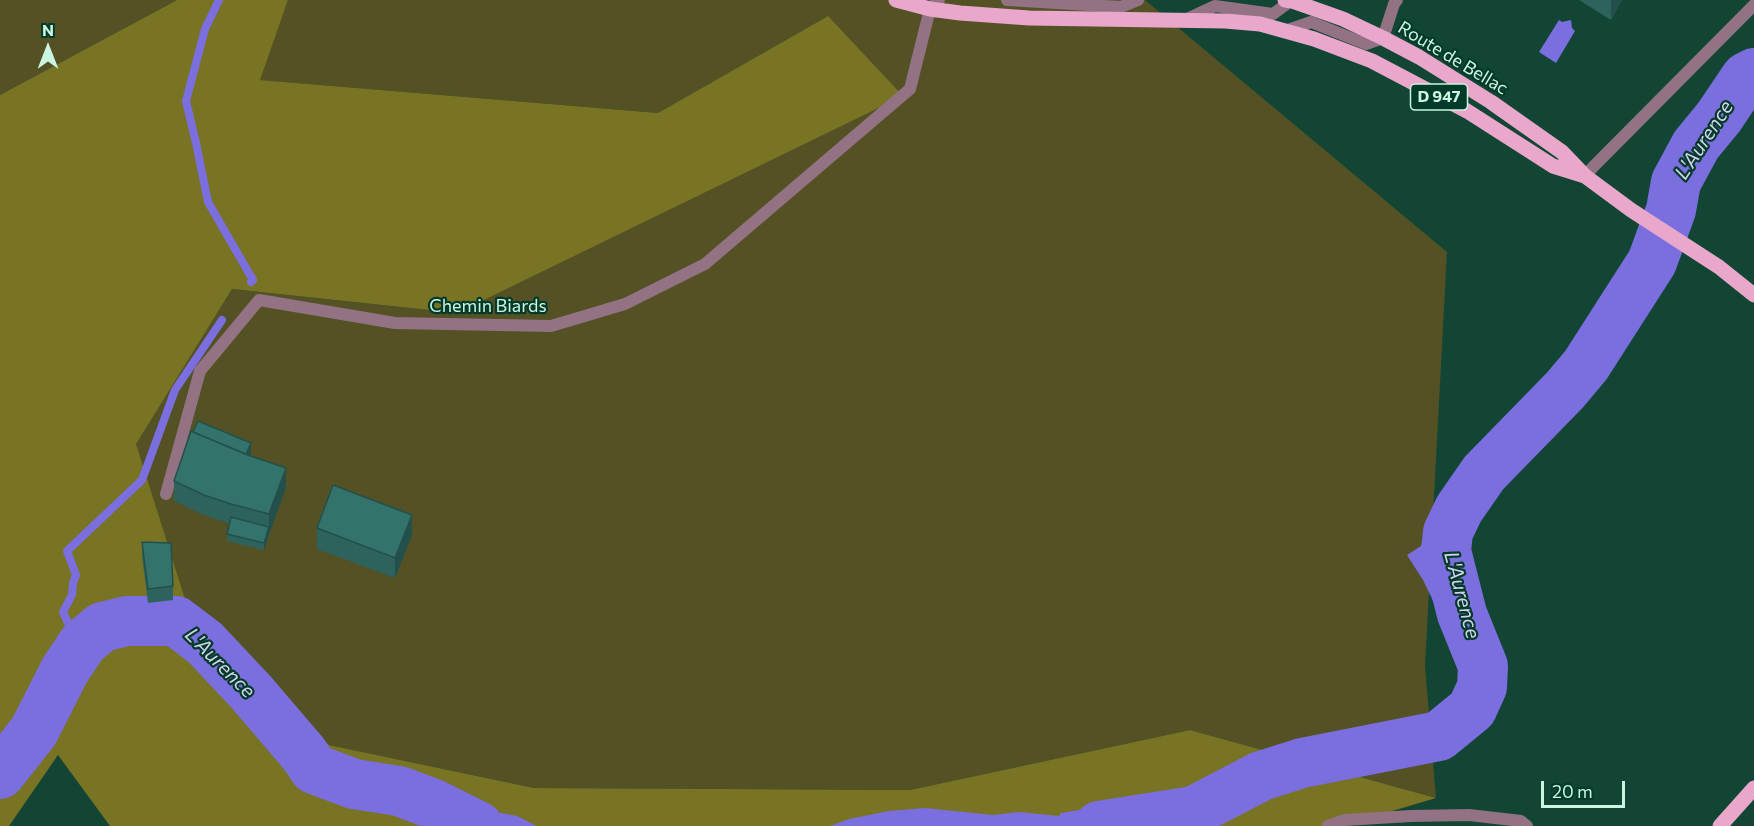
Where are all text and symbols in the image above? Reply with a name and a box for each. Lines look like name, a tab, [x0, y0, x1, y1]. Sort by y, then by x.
street label: Route de Bellac	[1394, 17, 1512, 99]
north arrow	[18, 18, 78, 78]
text: N	[42, 20, 54, 39]
road number: D 947	[1410, 84, 1468, 110]
water label: L'Aurence	[1670, 96, 1738, 184]
street label: Chemin Biards	[429, 295, 547, 317]
water label: L'Aurence	[1439, 549, 1485, 641]
water label: L'Aurence	[180, 623, 260, 703]
scale bar	[1544, 769, 1628, 807]
text: 20 m	[1552, 780, 1593, 802]

